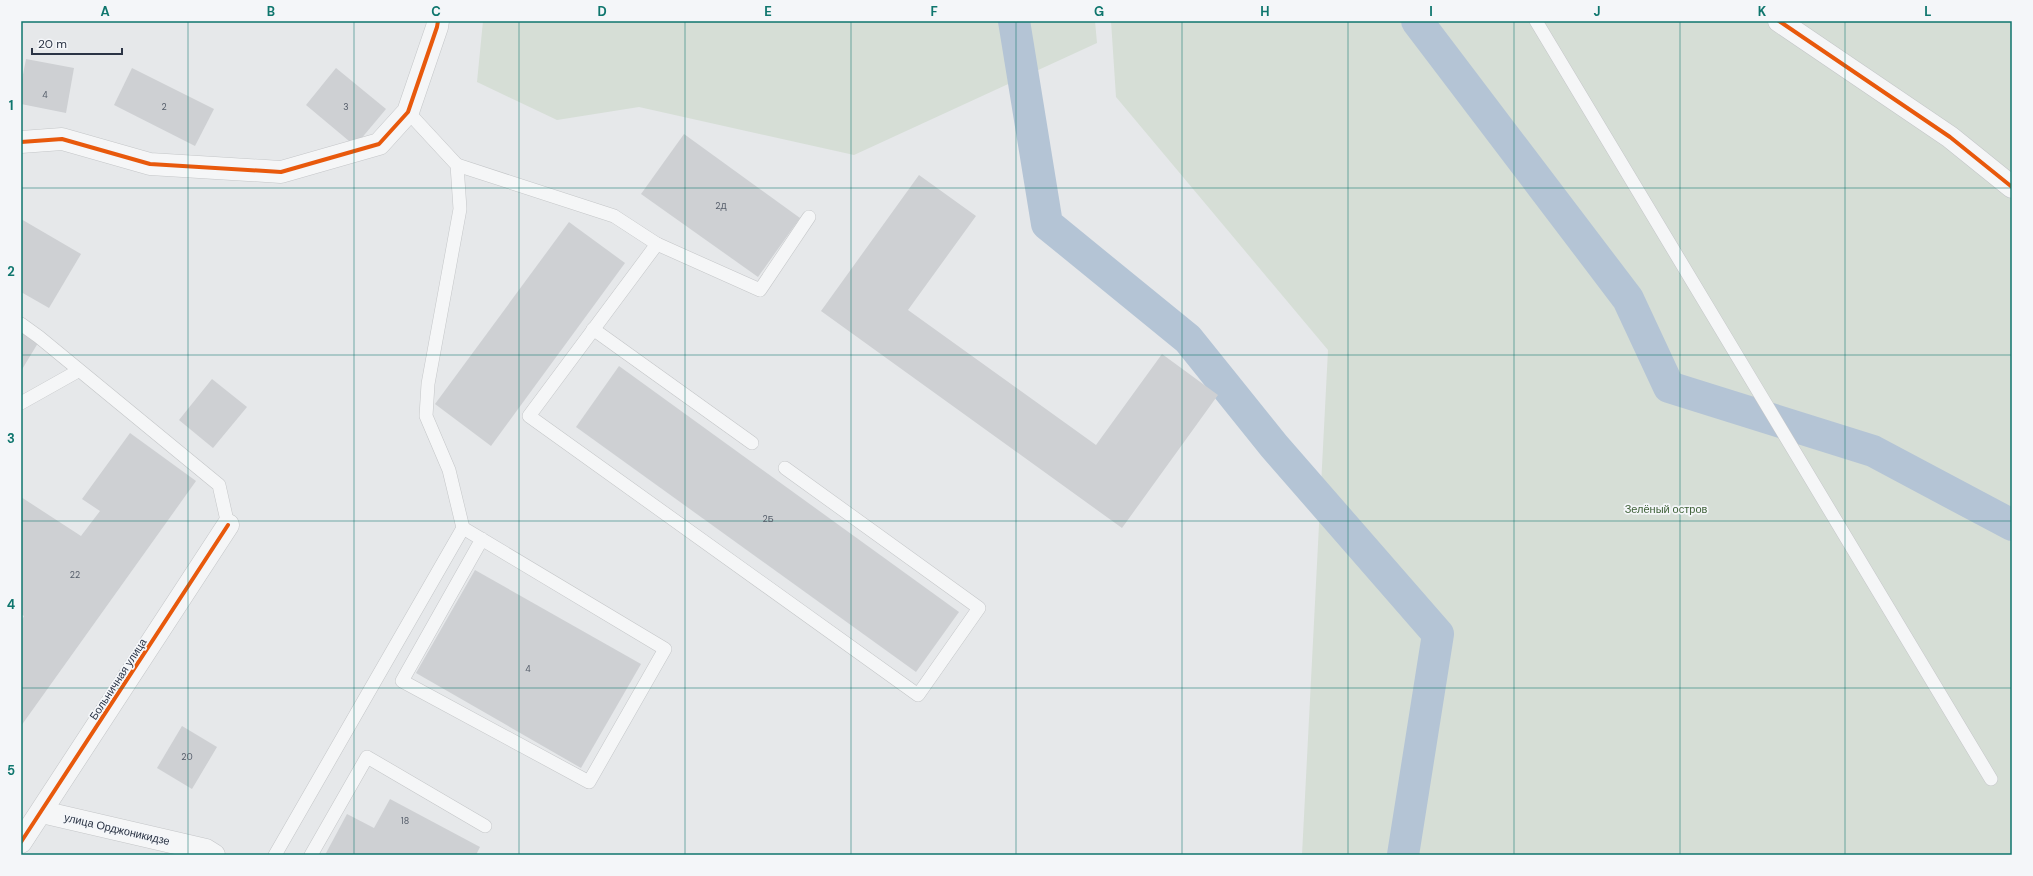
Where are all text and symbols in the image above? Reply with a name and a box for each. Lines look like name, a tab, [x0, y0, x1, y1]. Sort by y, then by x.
text: A	[100, 3, 110, 20]
text: B	[267, 3, 275, 20]
text: C	[431, 3, 441, 20]
text: D	[597, 3, 607, 20]
text: E	[764, 3, 772, 20]
text: F	[930, 3, 938, 20]
text: G	[1094, 3, 1104, 20]
text: H	[1260, 3, 1270, 20]
text: I	[1429, 3, 1433, 20]
text: J	[1593, 3, 1601, 20]
text: K	[1758, 3, 1767, 20]
text: L	[1924, 3, 1932, 20]
scale bar	[32, 30, 122, 56]
text: 20 m	[38, 36, 67, 52]
house number: 4	[42, 89, 48, 101]
text: 1	[9, 97, 13, 114]
house number: 2	[161, 101, 167, 113]
house number: 3	[343, 101, 349, 113]
house number: 2Д	[715, 200, 727, 212]
text: 2	[7, 263, 15, 280]
text: 3	[7, 430, 15, 447]
park label: Зелёный остров	[1625, 502, 1708, 516]
house number: 2Б	[762, 513, 774, 525]
house number: 22	[70, 569, 80, 581]
text: 4	[7, 596, 15, 613]
street label: Больничная улица	[86, 635, 150, 722]
house number: 4	[525, 663, 531, 675]
house number: 20	[181, 751, 193, 763]
text: 5	[7, 762, 15, 779]
street label: улица Орджоникидзе	[63, 810, 171, 848]
house number: 18	[401, 815, 409, 827]

